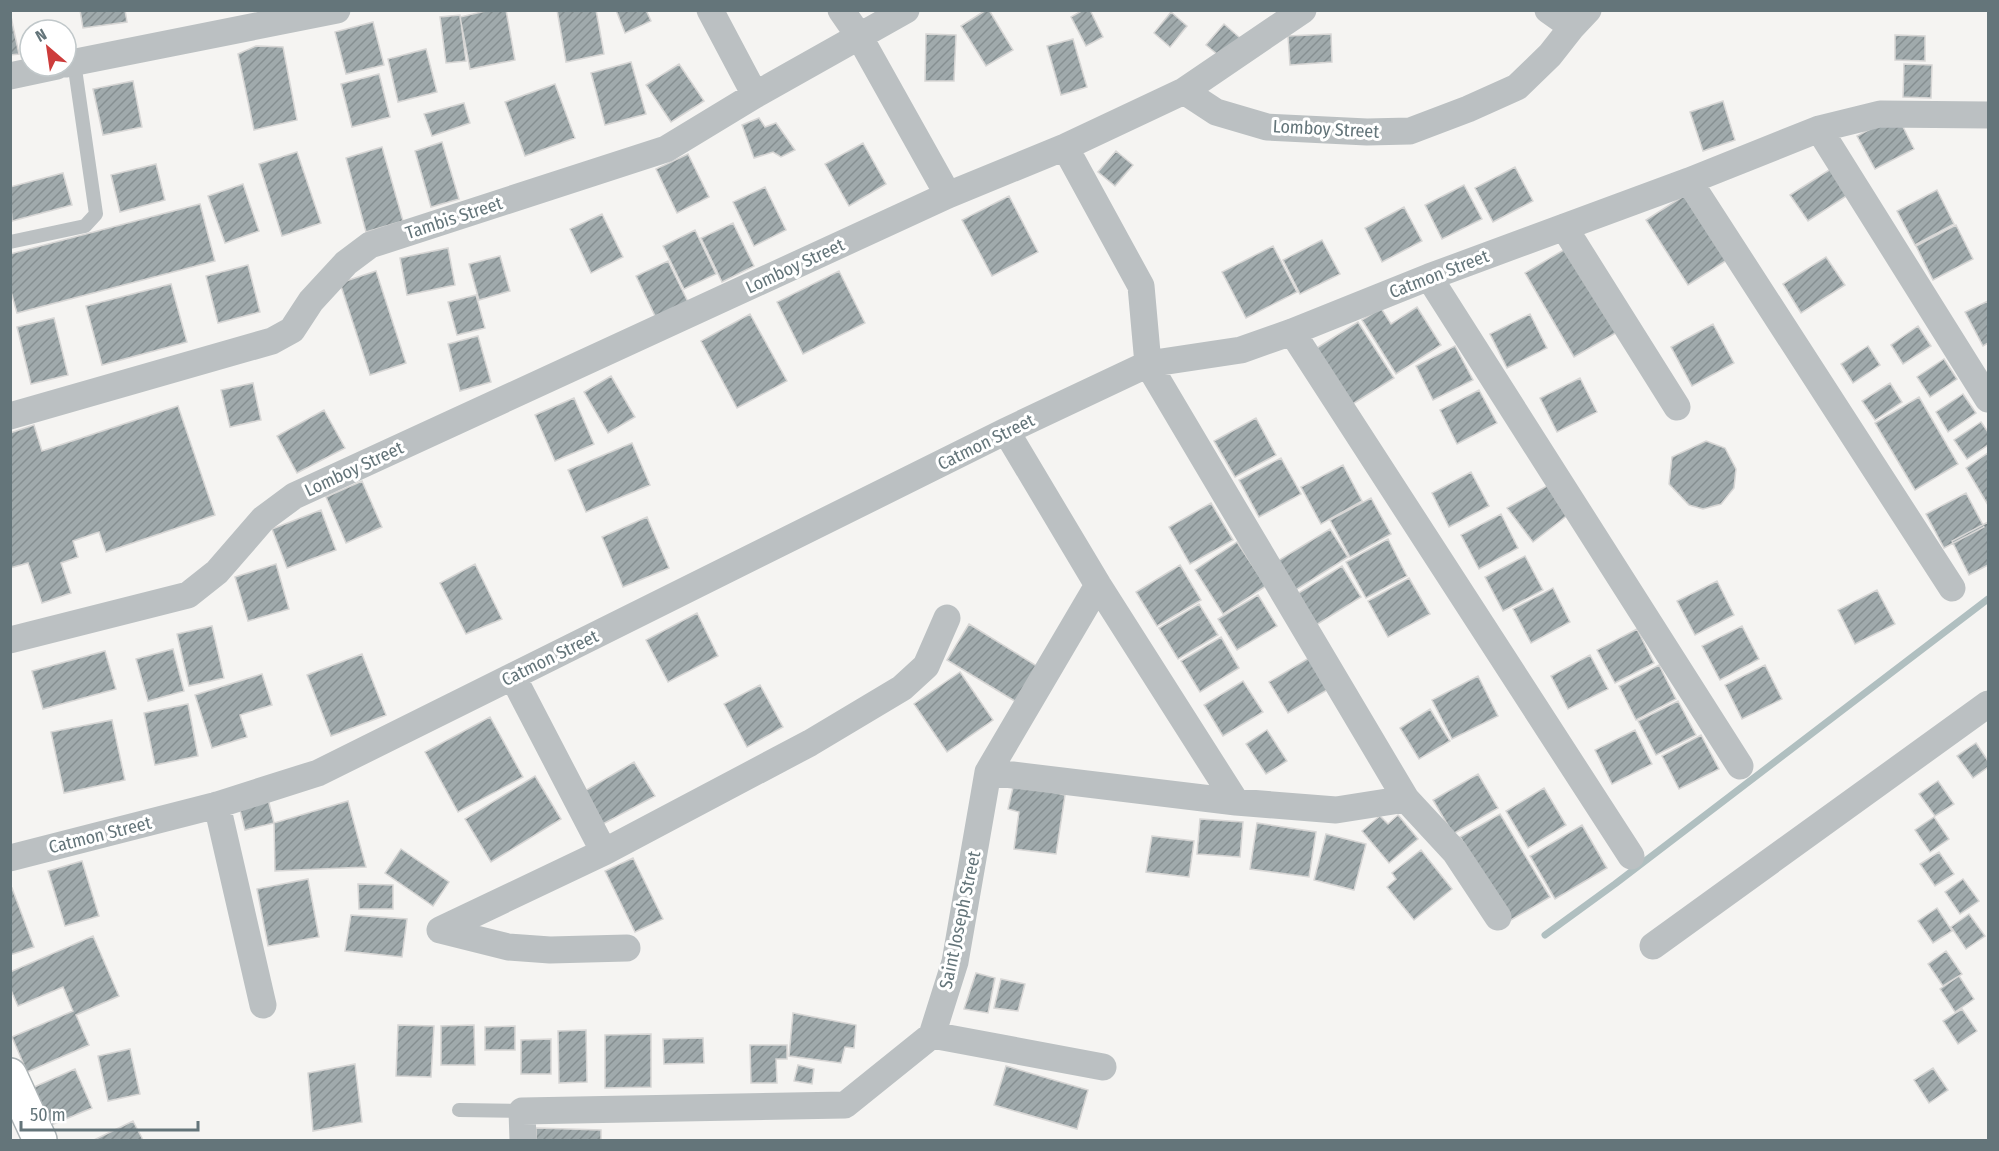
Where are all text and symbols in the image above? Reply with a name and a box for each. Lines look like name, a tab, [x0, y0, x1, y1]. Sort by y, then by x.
north arrow	[18, 18, 78, 78]
text: N	[32, 25, 50, 46]
street label: Lomboy Street	[1272, 115, 1380, 143]
street label: Tambis Street	[403, 192, 505, 244]
street label: Lomboy Street	[742, 234, 848, 298]
street label: Catmon Street	[1386, 245, 1492, 303]
street label: Catmon Street	[934, 409, 1038, 475]
street label: Lomboy Street	[301, 437, 407, 501]
street label: Catmon Street	[498, 625, 602, 691]
street label: Catmon Street	[46, 812, 154, 858]
street label: Saint Joseph Street	[935, 849, 985, 991]
scale bar	[21, 1094, 198, 1132]
text: 50 m	[30, 1104, 66, 1126]

